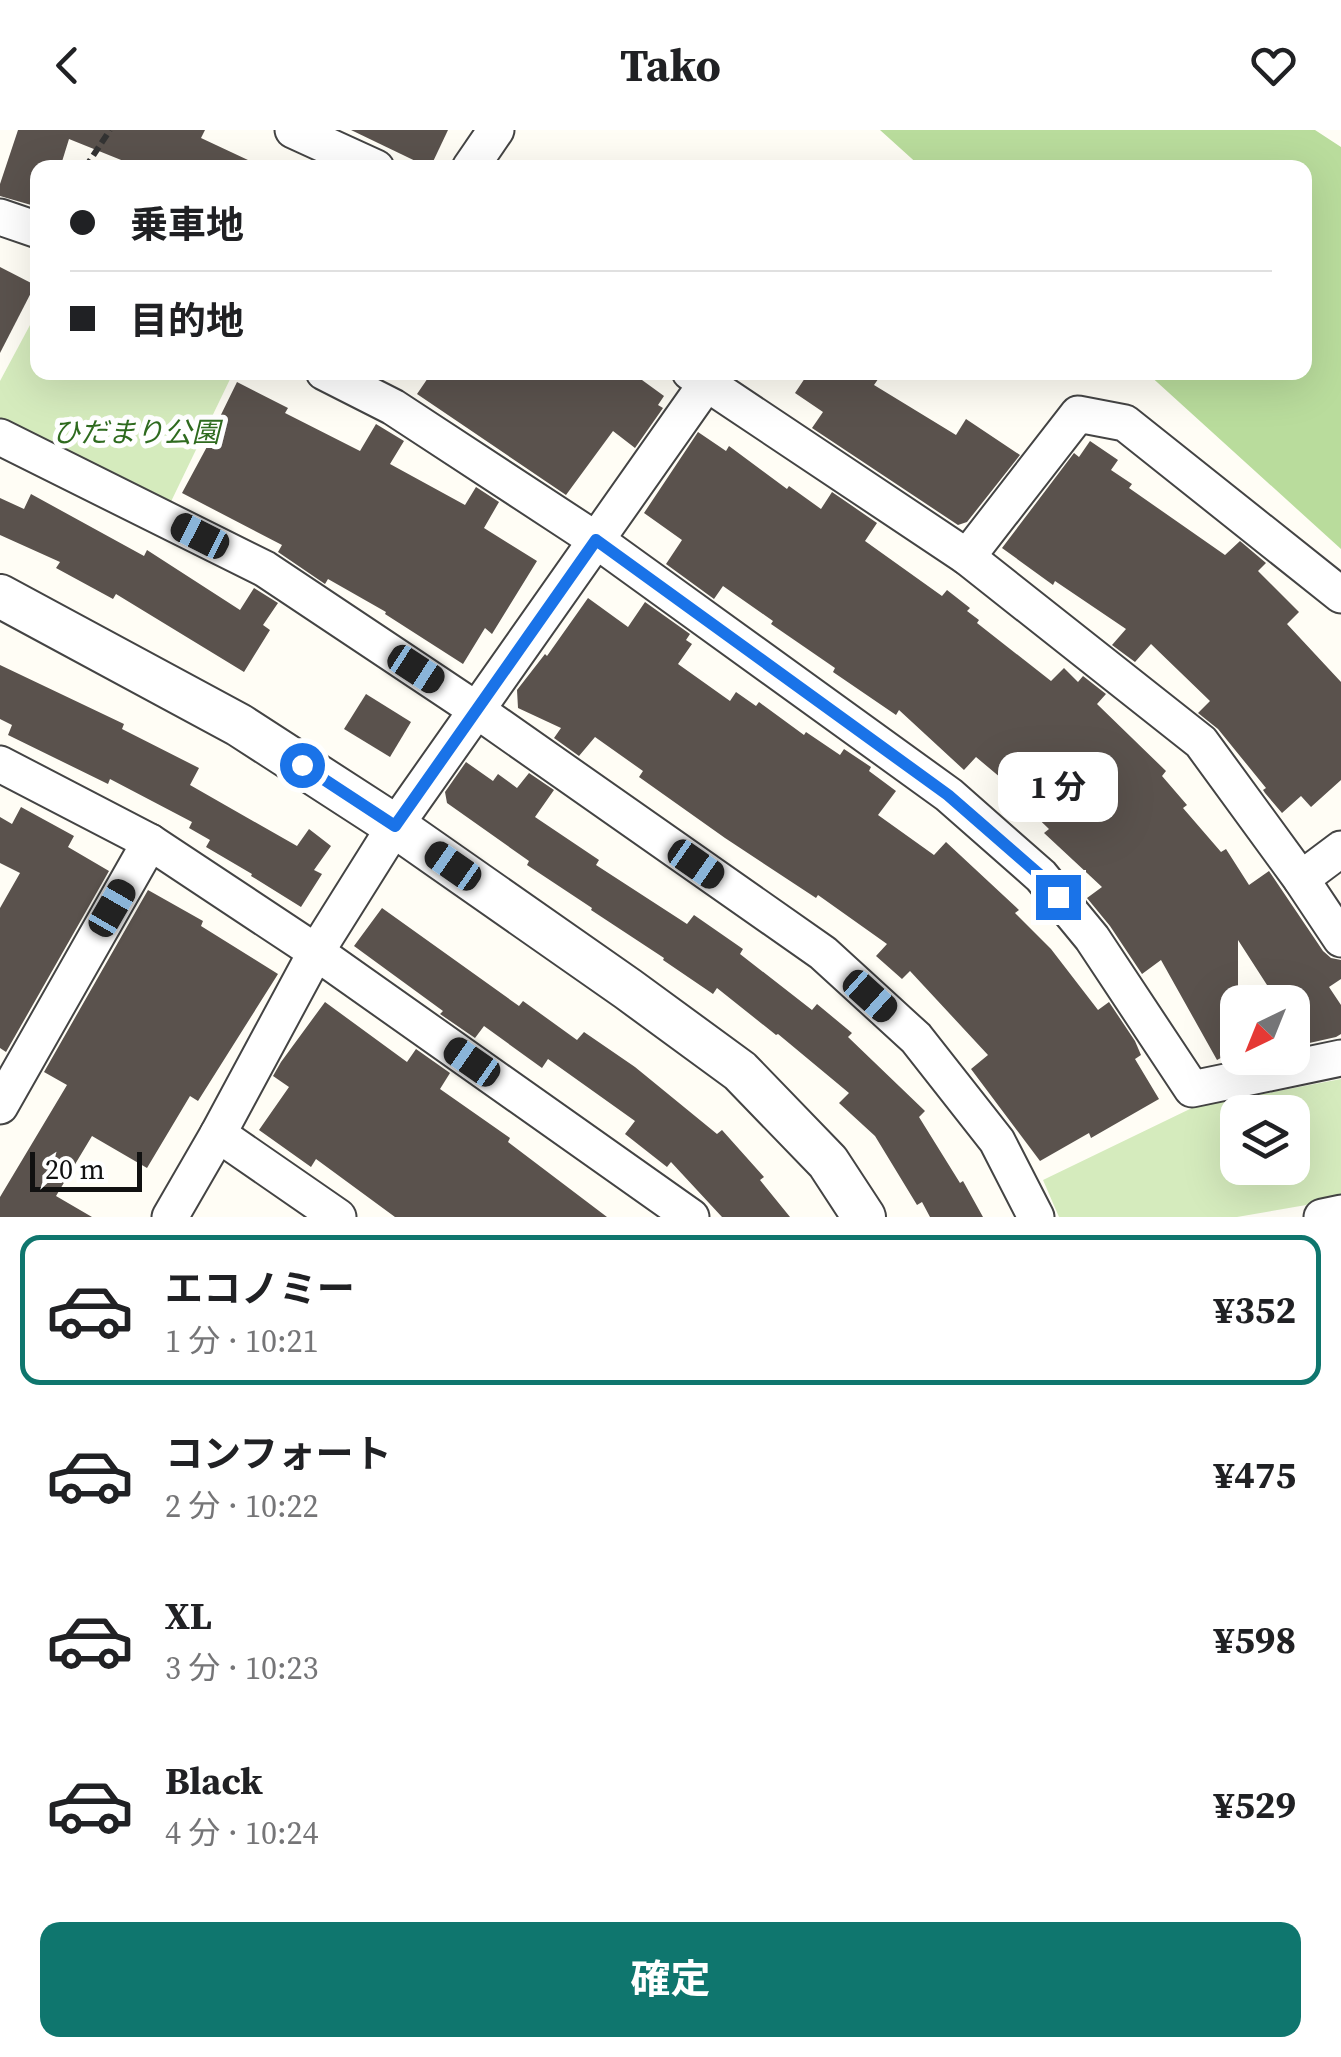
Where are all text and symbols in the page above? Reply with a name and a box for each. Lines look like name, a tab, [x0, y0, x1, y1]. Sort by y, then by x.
text: Tako	[620, 34, 721, 96]
icon: back	[40, 38, 95, 93]
icon: heart	[1246, 38, 1301, 93]
text: 乗車地	[130, 199, 244, 251]
text: 目的地	[130, 295, 244, 347]
park label: ひだまり公園	[52, 413, 224, 451]
car	[166, 509, 234, 563]
car	[383, 640, 449, 698]
route start	[280, 743, 325, 788]
callout: 1 分	[998, 752, 1118, 822]
text: 1 分	[1030, 765, 1086, 809]
car	[663, 835, 729, 893]
car	[420, 837, 486, 895]
car	[84, 875, 140, 941]
route end	[1036, 875, 1081, 920]
car	[838, 965, 902, 1027]
north arrow	[1220, 985, 1310, 1075]
map controls	[1220, 985, 1310, 1185]
car	[439, 1033, 505, 1091]
button: layers	[1220, 1095, 1310, 1185]
scale bar	[30, 1147, 142, 1192]
text: 20 m	[45, 1150, 105, 1188]
text: エコノミー	[165, 1263, 355, 1315]
icon: car	[45, 1265, 135, 1355]
text: ¥352	[1214, 1284, 1296, 1336]
text: 1 分 · 10:21	[165, 1319, 319, 1363]
text: コンフォート	[165, 1428, 392, 1480]
icon: car	[45, 1430, 135, 1520]
text: ¥475	[1214, 1449, 1296, 1501]
text: 2 分 · 10:22	[165, 1484, 319, 1528]
text: XL	[165, 1590, 212, 1642]
icon: car	[45, 1595, 135, 1685]
text: ¥598	[1214, 1614, 1296, 1666]
text: 3 分 · 10:23	[165, 1646, 319, 1690]
text: Black	[165, 1755, 263, 1807]
icon: car	[45, 1760, 135, 1850]
text: ¥529	[1214, 1779, 1296, 1831]
text: 4 分 · 10:24	[165, 1811, 319, 1855]
button: 確定	[40, 1922, 1301, 2037]

